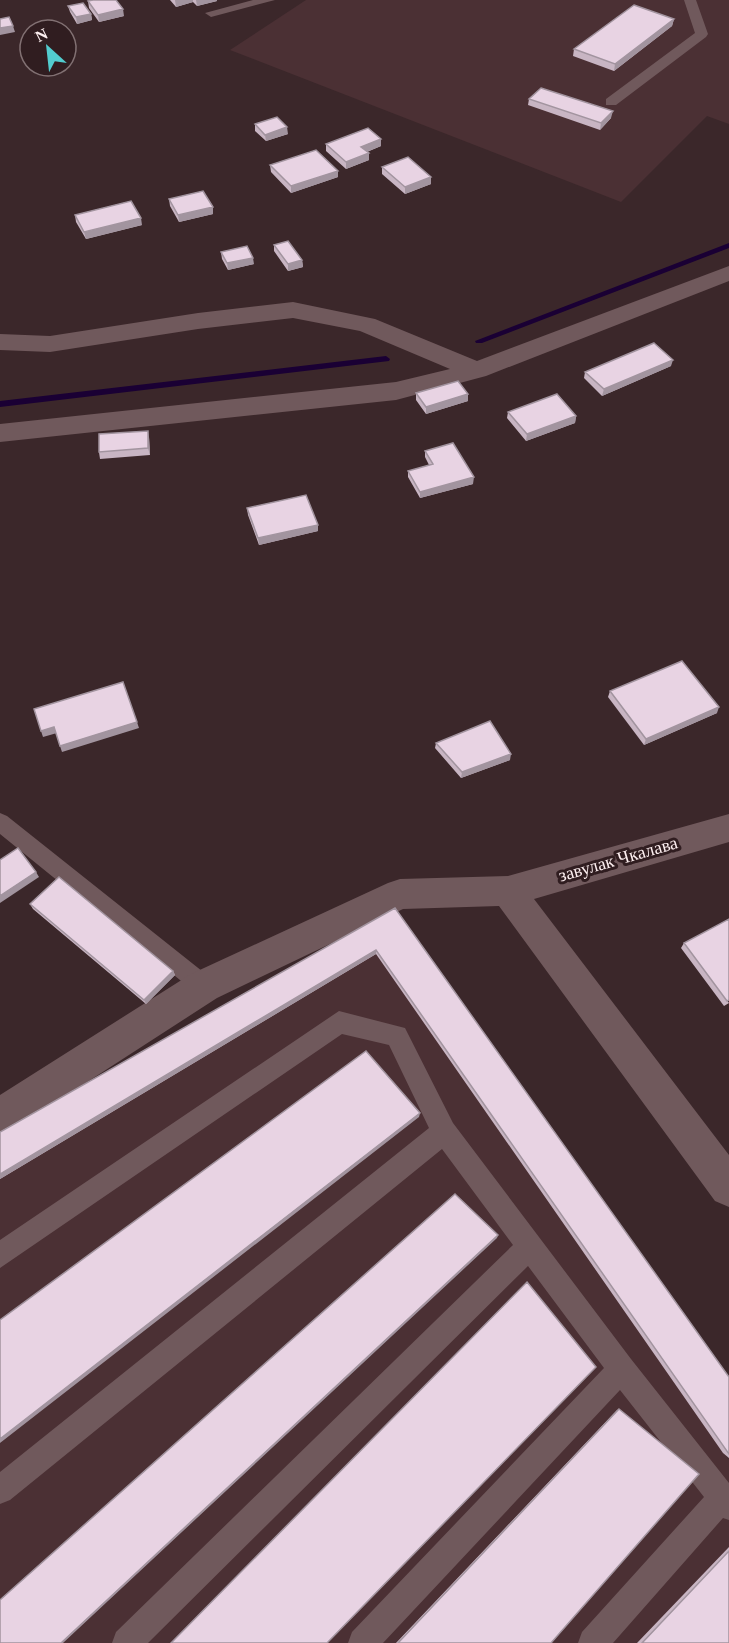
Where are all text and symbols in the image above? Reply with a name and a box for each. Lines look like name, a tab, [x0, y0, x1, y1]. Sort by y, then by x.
north arrow	[18, 18, 78, 78]
text: N	[32, 25, 51, 45]
street label: завулак Чкалава	[556, 832, 680, 886]

